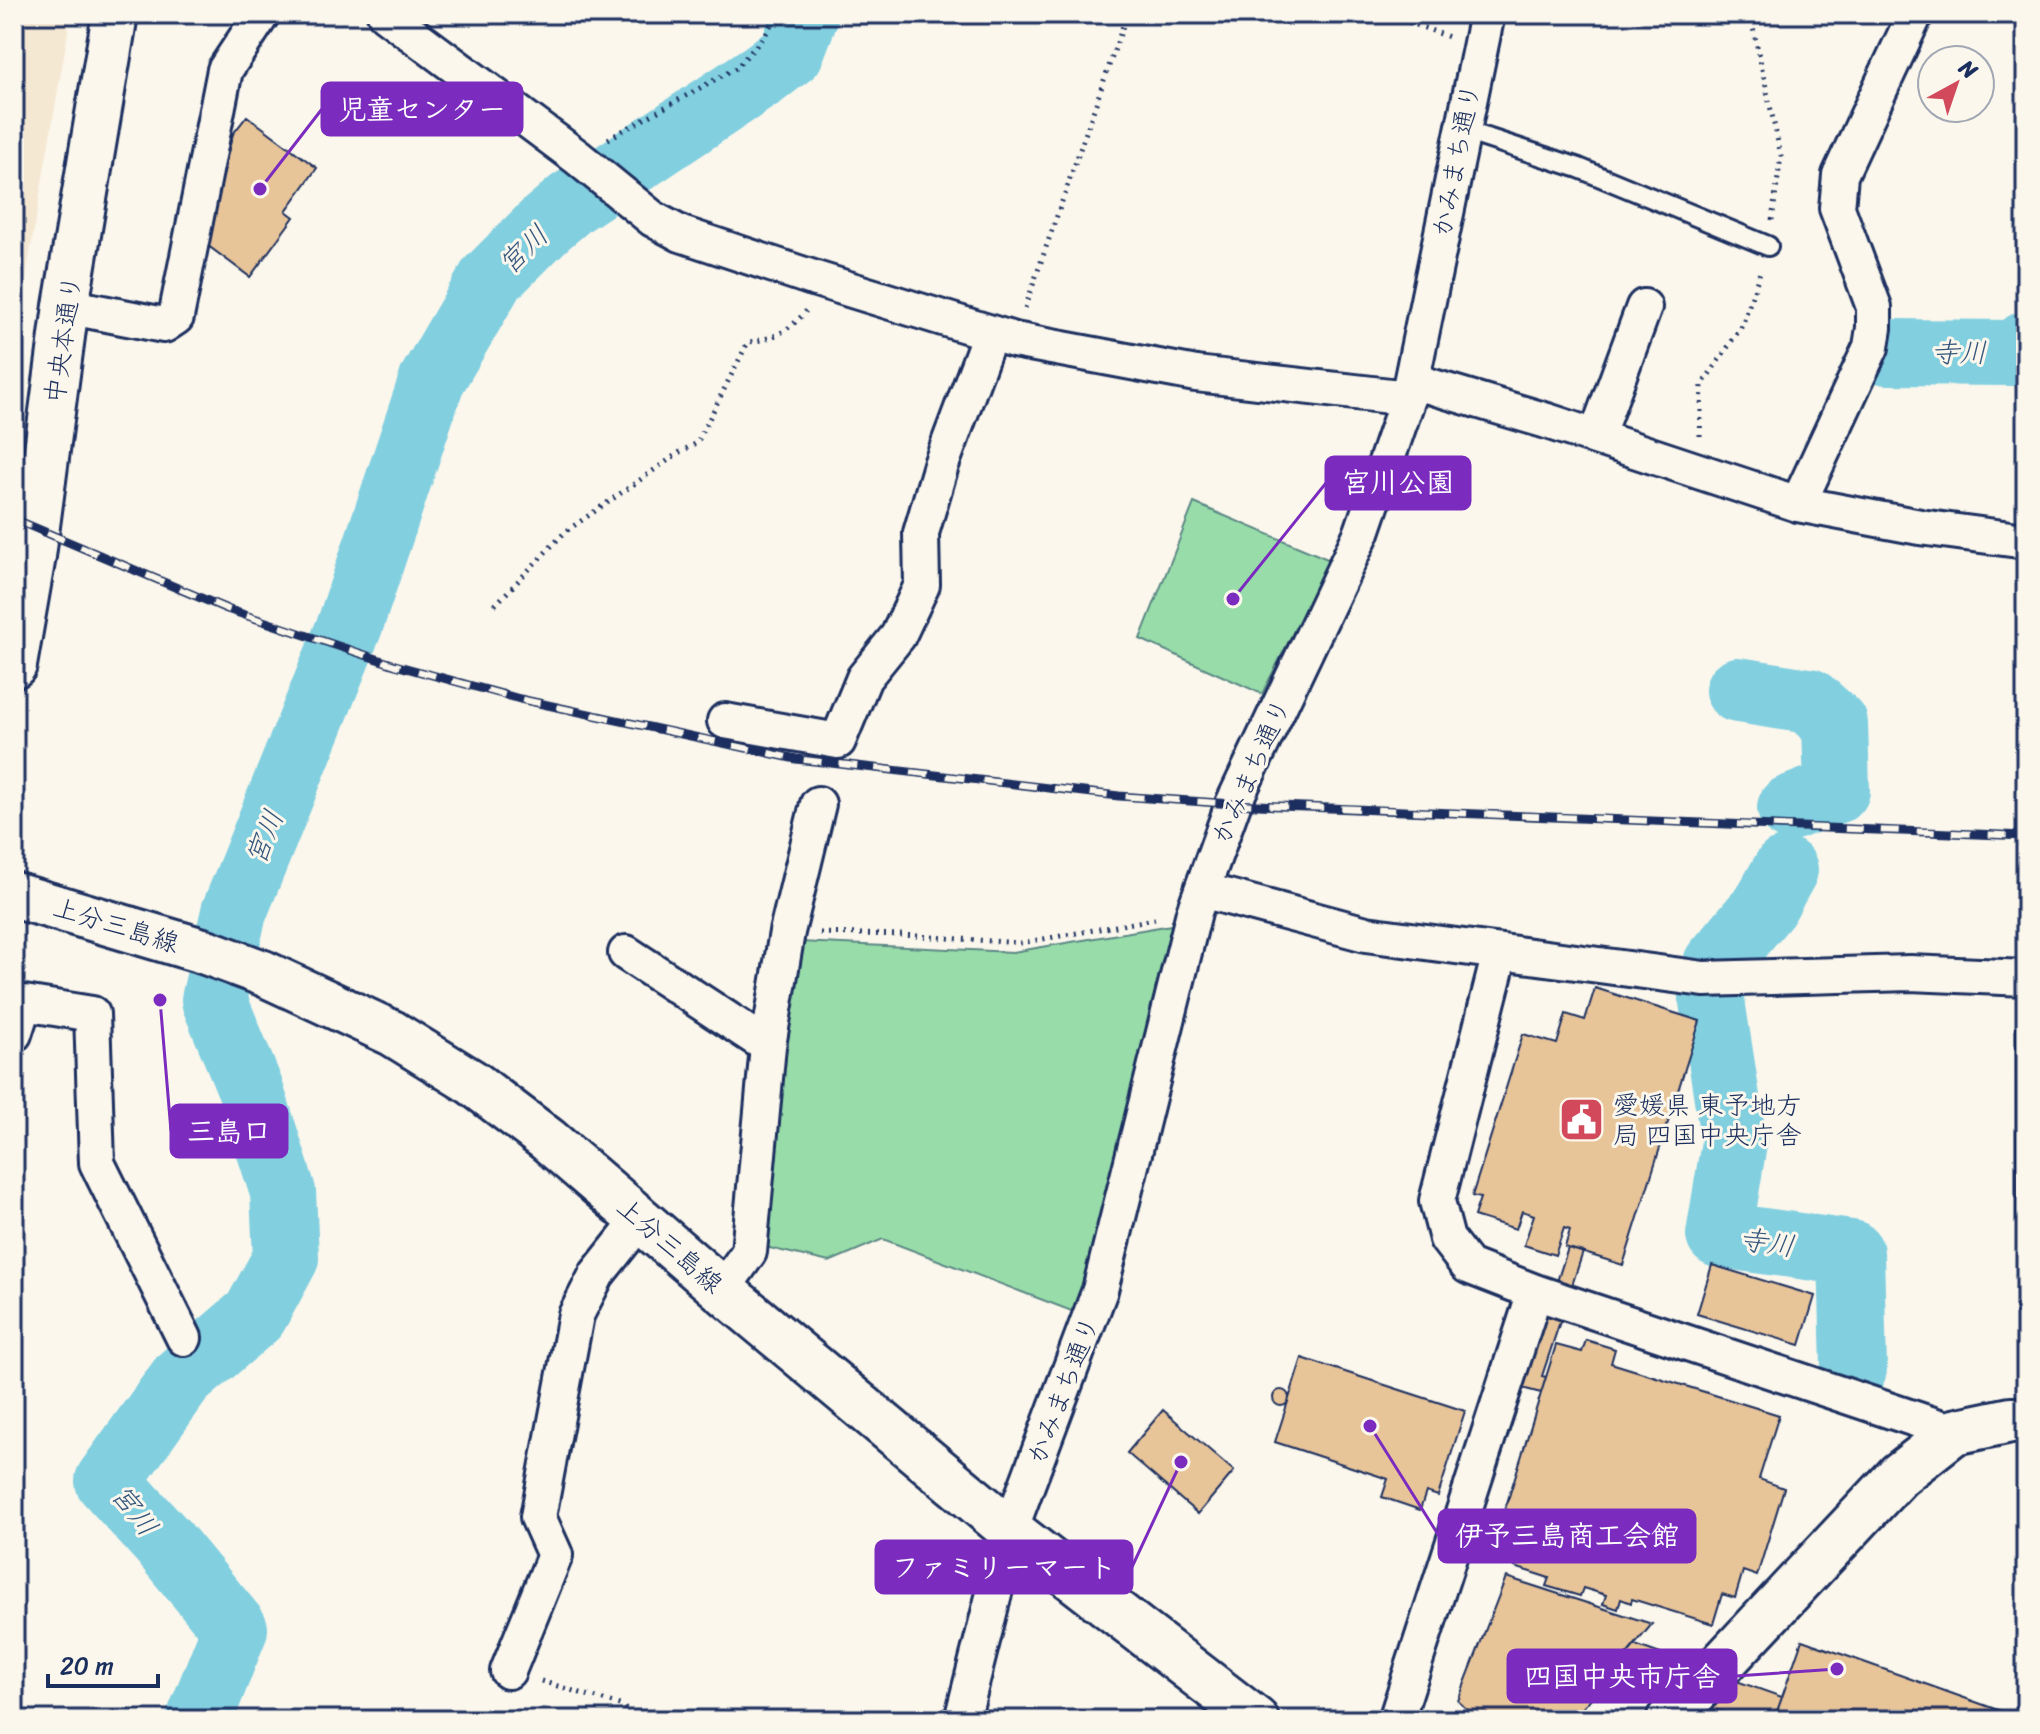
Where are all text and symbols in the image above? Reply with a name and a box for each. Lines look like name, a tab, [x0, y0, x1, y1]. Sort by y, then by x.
north arrow	[1916, 44, 1996, 124]
text: N	[1949, 49, 1987, 89]
street label: かみまち通り	[1419, 79, 1493, 241]
callout: 児童センター	[322, 83, 522, 135]
text: 児童センター	[338, 85, 506, 134]
water label: 宮川	[486, 212, 561, 286]
street label: 中央本通り	[31, 271, 95, 407]
water label: 寺川	[1931, 328, 1987, 377]
callout: 宮川公園	[1326, 457, 1470, 509]
text: 宮川公園	[1342, 458, 1454, 507]
street label: かみまち通り	[1198, 690, 1304, 852]
water label: 宮川	[231, 802, 298, 872]
street label: 上分三島線	[47, 884, 185, 966]
place label: 愛媛県 東予地方 局 四国中央庁舎	[1613, 1082, 1802, 1158]
public building icon: 愛媛県 東予地方 局 四国中央庁舎	[1558, 1096, 1606, 1144]
callout: 三島口	[171, 1105, 287, 1157]
text: 三島口	[187, 1107, 271, 1156]
street label: 上分三島線	[606, 1185, 734, 1305]
water label: 寺川	[1736, 1214, 1798, 1271]
street label: かみまち通り	[1014, 1309, 1112, 1471]
water label: 宮川	[98, 1473, 171, 1547]
callout: 伊予三島商工会館	[1439, 1510, 1695, 1562]
text: 伊予三島商工会館	[1455, 1511, 1679, 1560]
callout: ファミリーマート	[876, 1541, 1132, 1593]
text: ファミリーマート	[891, 1543, 1117, 1592]
scale bar	[48, 1638, 158, 1688]
text: 20 m	[60, 1645, 114, 1687]
callout: 四国中央市庁舎	[1508, 1650, 1736, 1702]
text: 四国中央市庁舎	[1524, 1652, 1720, 1701]

